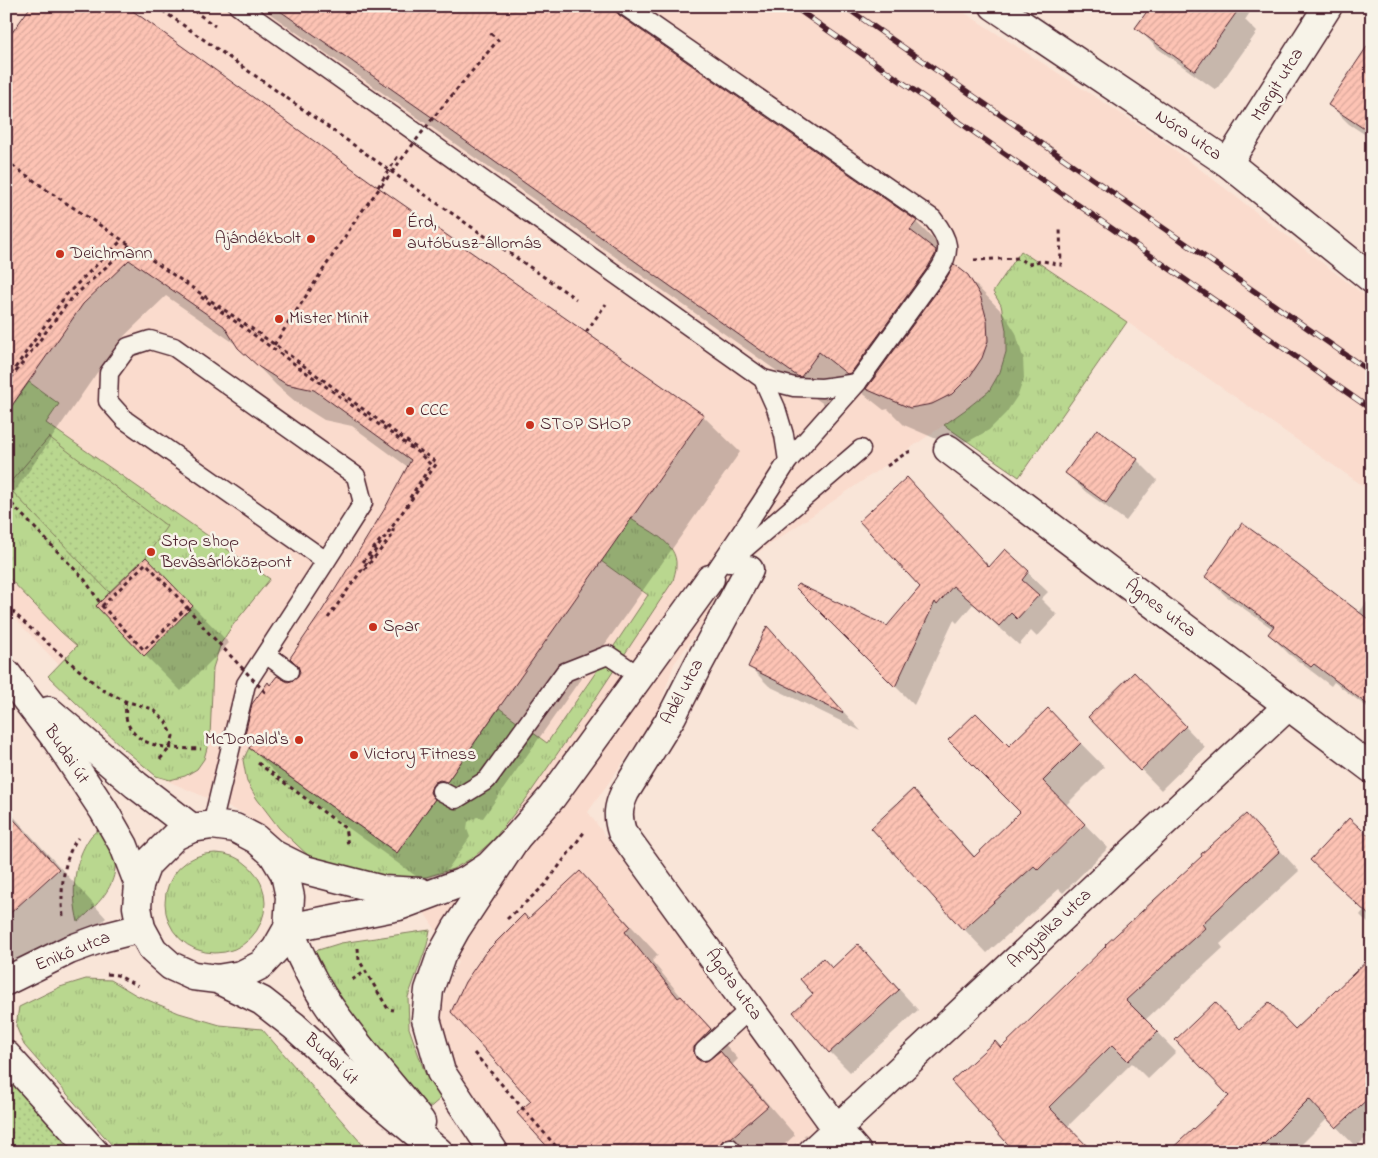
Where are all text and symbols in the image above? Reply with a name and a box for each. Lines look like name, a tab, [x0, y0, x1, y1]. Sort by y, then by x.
street label: Margit utca	[1245, 43, 1312, 127]
street label: Nóra utca	[1150, 104, 1226, 168]
place label: Érd, autóbusz-állomás	[407, 210, 542, 257]
place label: Ajándékbolt	[215, 226, 301, 252]
marker: Érd, autóbusz-állomás	[391, 227, 403, 239]
marker: Ajándékbolt	[305, 233, 317, 245]
place label: Deichmann	[69, 241, 153, 267]
marker: Deichmann	[54, 248, 66, 260]
place label: Mister Minit	[289, 306, 369, 332]
marker: Mister Minit	[273, 313, 285, 325]
place label: CCC	[420, 398, 449, 424]
marker: CCC	[404, 405, 416, 417]
place label: STOP SHOP	[540, 412, 631, 438]
marker: STOP SHOP	[524, 419, 536, 431]
place label: Stop shop Bevásárlóközpont	[160, 529, 292, 576]
marker: Stop shop Bevásárlóközpont	[145, 546, 157, 558]
street label: Ágnes utca	[1118, 573, 1201, 645]
place label: Spar	[383, 614, 420, 640]
marker: Spar	[367, 621, 379, 633]
street label: Adél utca	[655, 655, 711, 729]
street label: Budai út	[36, 719, 95, 790]
place label: McDonald's	[205, 727, 289, 753]
marker: McDonald's	[293, 734, 305, 746]
place label: Victory Fitness	[363, 742, 476, 768]
marker: Victory Fitness	[348, 749, 360, 761]
street label: Angyalka utca	[1002, 883, 1099, 976]
street label: Enikő utca	[32, 925, 114, 979]
street label: Ágota utca	[697, 944, 768, 1027]
street label: Budai út	[297, 1027, 364, 1092]

